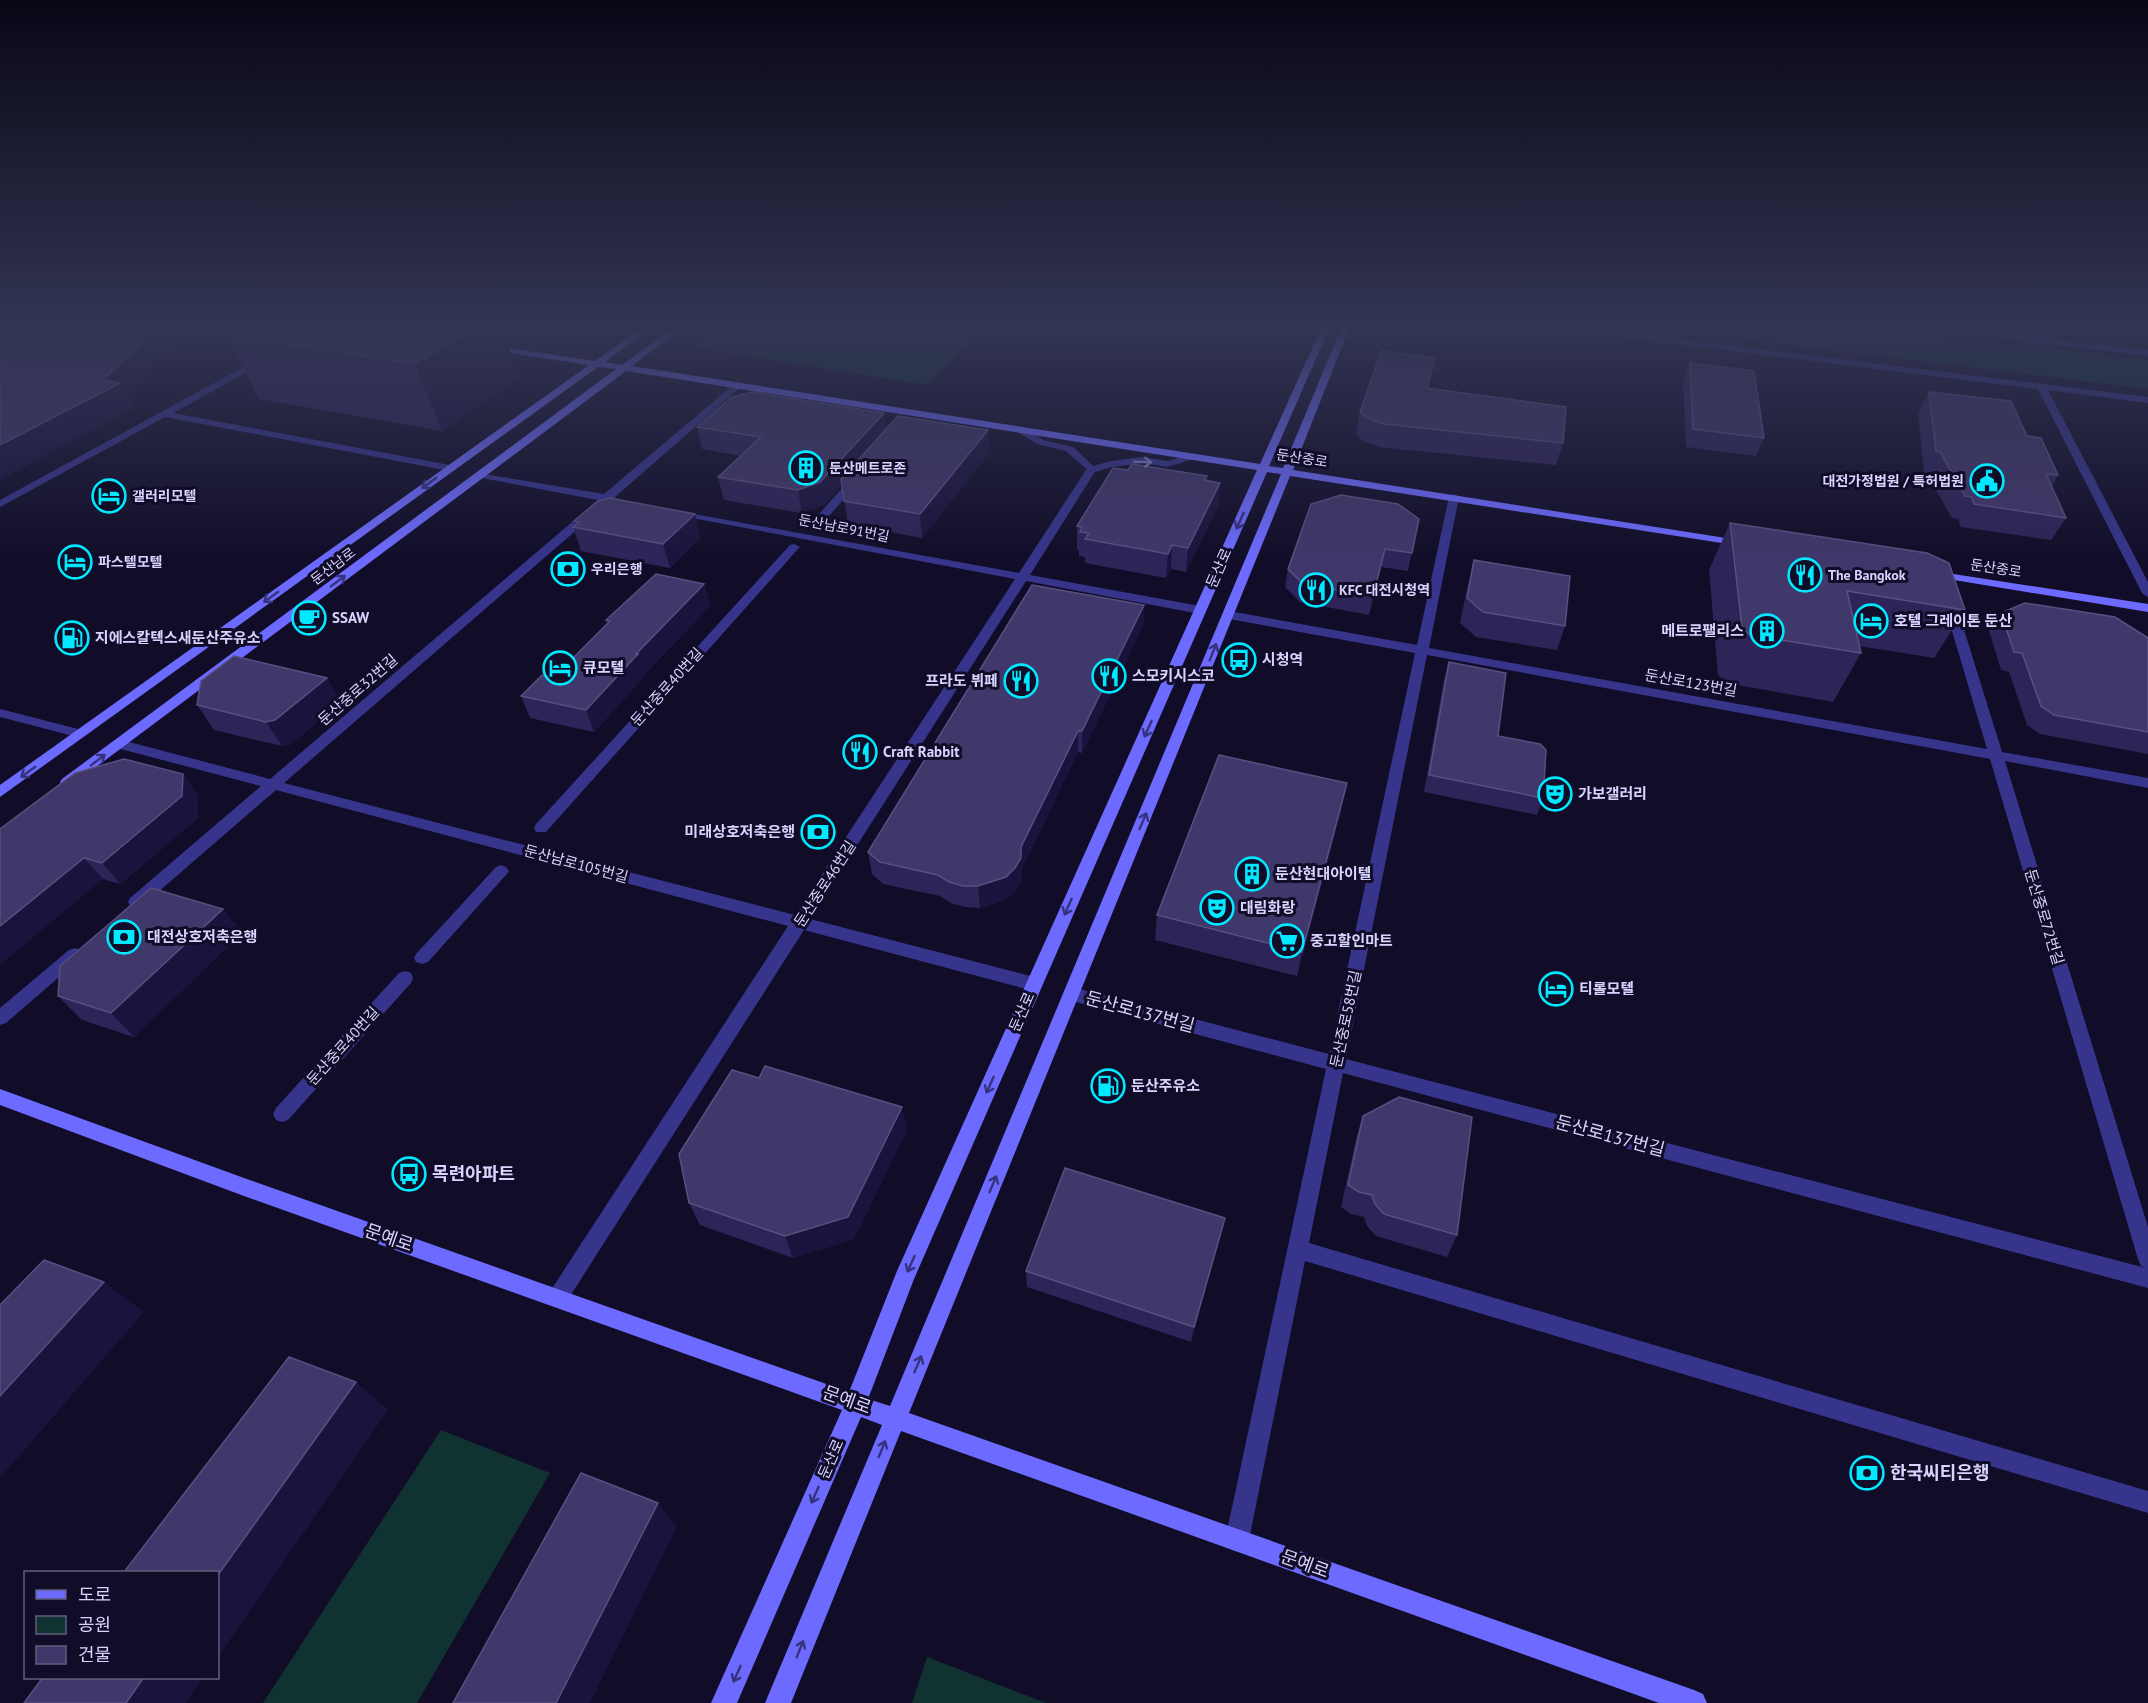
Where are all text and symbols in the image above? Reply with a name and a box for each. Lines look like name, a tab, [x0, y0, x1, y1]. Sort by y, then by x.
street label: 둔산중로	[1275, 445, 1329, 471]
building icon: 둔산메트로존	[788, 450, 824, 486]
one-way arrow	[1133, 456, 1153, 467]
place label: 둔산메트로존	[829, 459, 906, 477]
public building icon: 대전가정법원 / 특허법원	[1969, 463, 2005, 499]
place label: 대전가정법원 / 특허법원	[1822, 472, 1964, 490]
one-way arrow	[422, 477, 438, 489]
hotel icon: 갤러리모텔	[91, 478, 127, 514]
place label: 갤러리모텔	[132, 487, 197, 505]
street label: 둔산남로91번길	[797, 510, 891, 546]
one-way arrow	[1234, 511, 1245, 529]
street label: 둔산남로	[307, 543, 359, 589]
hotel icon: 파스텔모텔	[57, 544, 93, 580]
street label: 둔산로	[1201, 545, 1236, 591]
bank icon: 우리은행	[550, 551, 586, 587]
place label: 파스텔모텔	[98, 553, 163, 571]
street label: 둔산중로	[1969, 555, 2023, 581]
restaurant icon: The Bangkok	[1787, 557, 1823, 593]
place label: 우리은행	[591, 560, 643, 578]
place label: The Bangkok	[1828, 566, 1906, 584]
restaurant icon: KFC 대전시청역	[1298, 572, 1334, 608]
one-way arrow	[330, 575, 346, 587]
place label: KFC 대전시청역	[1339, 581, 1430, 599]
one-way arrow	[264, 591, 280, 603]
cafe icon: SSAW	[291, 600, 327, 636]
hotel icon: 호텔 그레이톤 둔산	[1853, 603, 1889, 639]
place label: SSAW	[332, 608, 369, 627]
place label: 호텔 그레이톤 둔산	[1894, 611, 2012, 630]
building icon: 메트로팰리스	[1749, 613, 1785, 649]
fuel station icon: 지에스칼텍스새둔산주유소	[54, 620, 90, 656]
place label: 메트로팰리스	[1661, 621, 1744, 640]
place label: 지에스칼텍스새둔산주유소	[95, 628, 261, 647]
bus stop icon: 시청역	[1221, 642, 1257, 678]
street label: 둔산중로40번길	[626, 643, 707, 730]
one-way arrow	[1208, 644, 1219, 662]
street label: 둔산중로32번길	[314, 650, 401, 729]
hotel icon: 큐모텔	[542, 650, 578, 686]
place label: 시청역	[1262, 650, 1303, 669]
place label: 큐모텔	[583, 658, 624, 677]
restaurant icon: 스모키시스코	[1091, 658, 1127, 694]
restaurant icon: 프라도 뷔페	[1003, 663, 1039, 699]
street label: 둔산로123번길	[1643, 665, 1739, 700]
place label: 스모키시스코	[1132, 666, 1215, 685]
place label: 프라도 뷔페	[925, 671, 998, 690]
one-way arrow	[1141, 719, 1153, 737]
restaurant icon: Craft Rabbit	[842, 734, 878, 770]
place label: Craft Rabbit	[883, 742, 960, 761]
one-way arrow	[89, 754, 105, 766]
one-way arrow	[20, 766, 36, 778]
theatre icon: 가보갤러리	[1537, 776, 1573, 812]
place label: 가보갤러리	[1578, 784, 1647, 803]
one-way arrow	[1138, 813, 1149, 831]
bank icon: 미래상호저축은행	[800, 814, 836, 850]
place label: 미래상호저축은행	[685, 822, 795, 841]
street label: 둔산중로46번길	[790, 837, 860, 930]
street label: 둔산남로105번길	[522, 840, 630, 887]
building icon: 둔산현대아이텔	[1234, 856, 1270, 892]
place label: 둔산현대아이텔	[1275, 864, 1372, 883]
street label: 둔산중로72번길	[2021, 867, 2068, 967]
theatre icon: 대림화랑	[1199, 890, 1235, 926]
one-way arrow	[1062, 898, 1073, 916]
place label: 대림화랑	[1240, 898, 1295, 917]
bank icon: 대전상호저축은행	[106, 919, 142, 955]
supermarket icon: 중고할인마트	[1269, 923, 1305, 959]
place label: 대전상호저축은행	[147, 927, 257, 946]
place label: 중고할인마트	[1310, 931, 1393, 950]
street label: 둔산중로58번길	[1326, 968, 1365, 1069]
hotel icon: 티롤모텔	[1538, 971, 1574, 1007]
place label: 티롤모텔	[1579, 979, 1634, 998]
street label: 둔산로137번길	[1083, 986, 1197, 1037]
street label: 둔산로	[1004, 989, 1039, 1035]
street label: 둔산중로40번길	[302, 1002, 383, 1089]
fuel station icon: 둔산주유소	[1090, 1068, 1126, 1104]
one-way arrow	[983, 1076, 995, 1094]
place label: 둔산주유소	[1131, 1076, 1200, 1095]
street label: 둔산로137번길	[1553, 1110, 1667, 1161]
bus stop icon: 목련아파트	[391, 1156, 427, 1192]
place label: 목련아파트	[432, 1162, 515, 1185]
one-way arrow	[988, 1175, 999, 1194]
street label: 문예로	[362, 1219, 416, 1256]
one-way arrow	[905, 1254, 916, 1272]
one-way arrow	[913, 1355, 924, 1374]
street label: 문예로	[820, 1380, 874, 1419]
street label: 둔산로	[813, 1436, 848, 1482]
one-way arrow	[877, 1440, 888, 1459]
bank icon: 한국씨티은행	[1849, 1455, 1885, 1491]
place label: 한국씨티은행	[1890, 1461, 1989, 1484]
one-way arrow	[809, 1486, 820, 1504]
street label: 문예로	[1278, 1544, 1332, 1583]
legend	[24, 1571, 219, 1679]
text: 도로	[78, 1583, 111, 1606]
text: 공원	[78, 1613, 111, 1636]
one-way arrow	[795, 1640, 806, 1659]
text: 건물	[78, 1643, 111, 1666]
one-way arrow	[730, 1664, 742, 1682]

